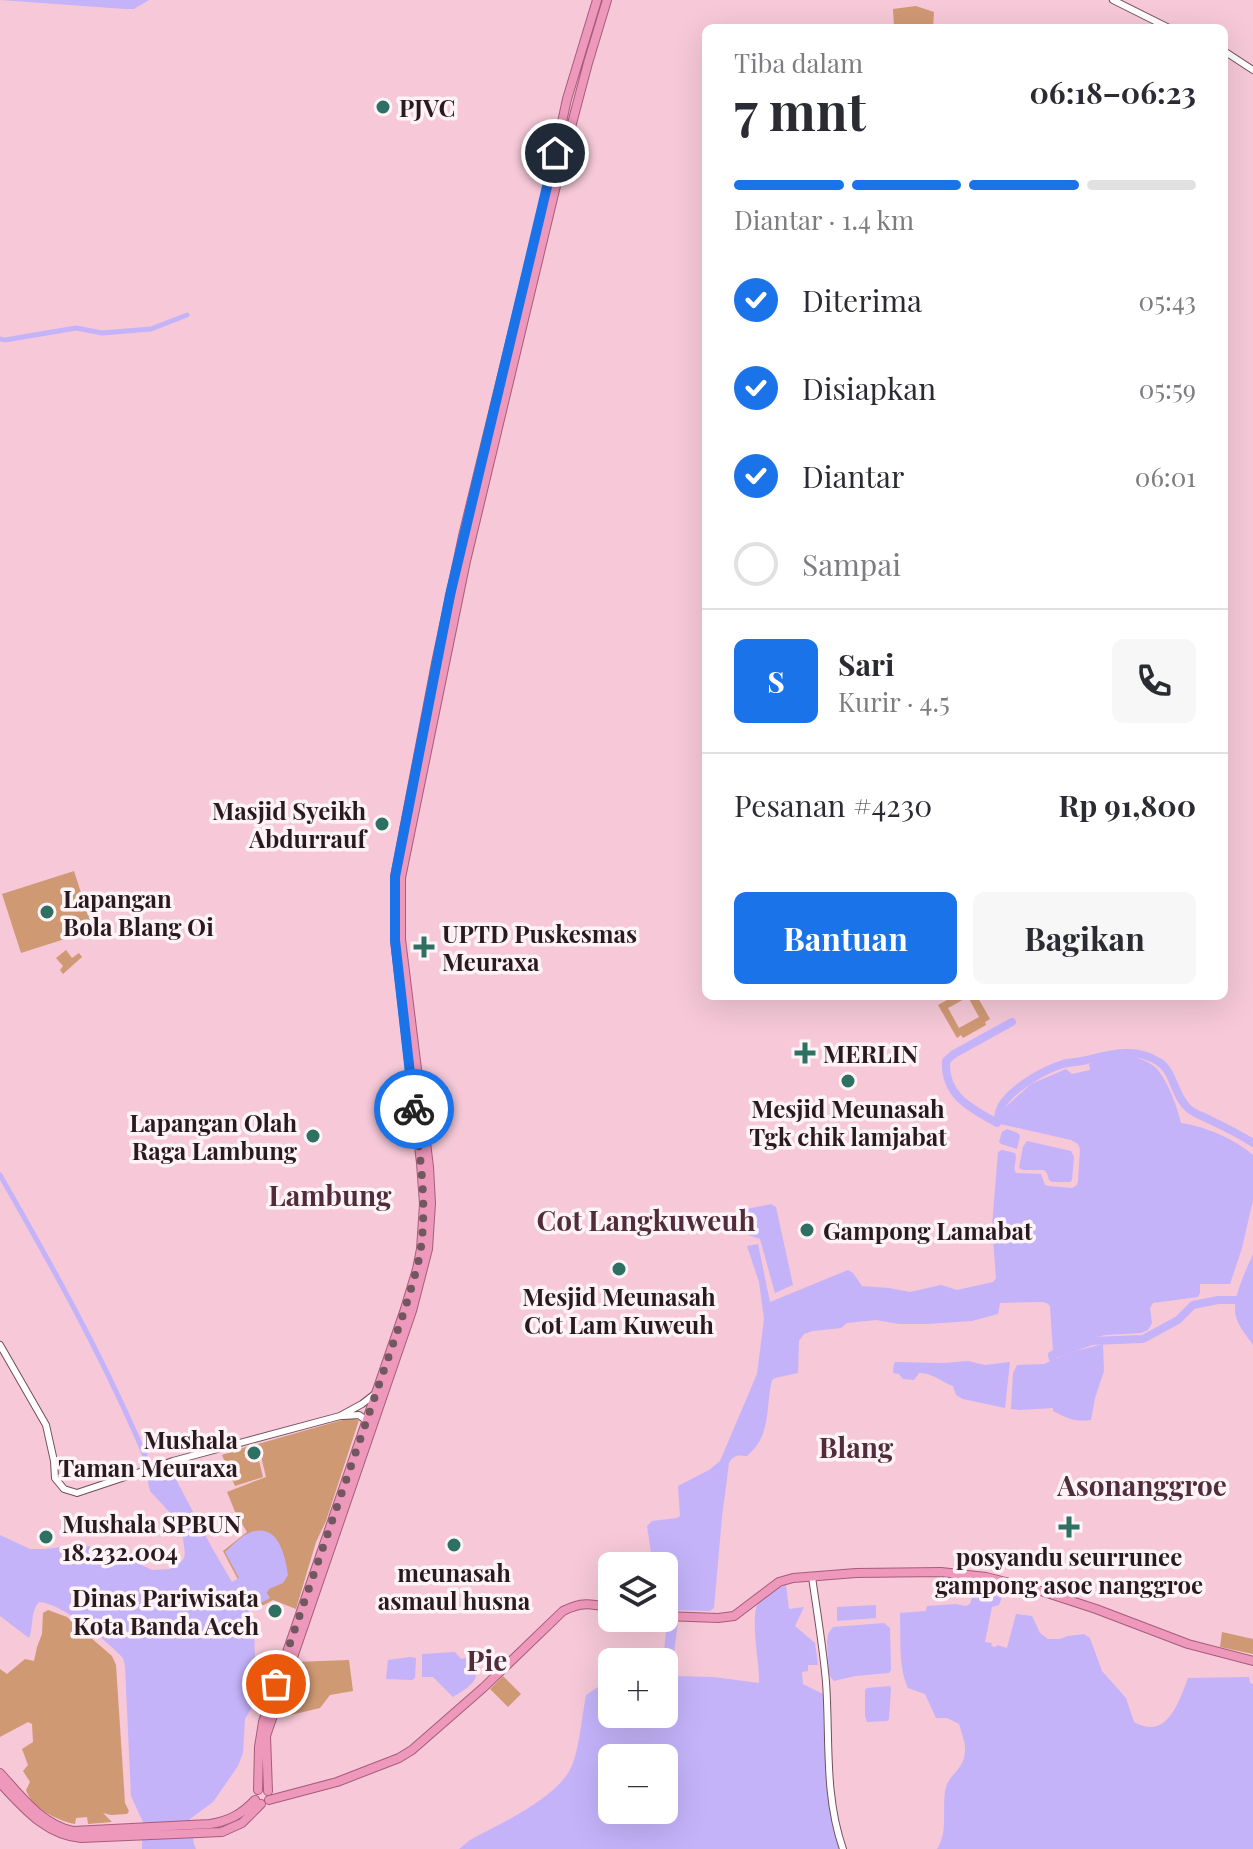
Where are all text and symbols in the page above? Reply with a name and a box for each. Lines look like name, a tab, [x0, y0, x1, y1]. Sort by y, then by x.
text: Tiba dalam	[734, 45, 863, 80]
text: 06:18–06:23	[1030, 72, 1196, 112]
text: 7 mnt	[734, 75, 866, 144]
place label: PJVC	[399, 91, 455, 123]
marker: PJVC	[374, 98, 392, 116]
pin	[521, 119, 589, 187]
icon: home	[533, 131, 577, 175]
text: Diantar · 1.4 km	[734, 202, 914, 237]
icon: check	[734, 278, 778, 322]
text: Diterima	[802, 280, 922, 320]
text: 05:43	[1139, 283, 1196, 318]
icon: check	[734, 366, 778, 410]
text: Disiapkan	[802, 368, 936, 408]
text: 05:59	[1139, 371, 1196, 406]
icon: check	[734, 454, 778, 498]
text: Diantar	[802, 456, 904, 496]
text: 06:01	[1135, 459, 1196, 494]
text: Sampai	[802, 544, 901, 584]
button: phone	[1112, 639, 1196, 723]
text: Sari	[838, 644, 895, 684]
text: S	[767, 661, 785, 701]
text: Kurir · 4.5	[838, 684, 950, 719]
text: Pesanan #4230	[734, 785, 932, 825]
text: Rp 91,800	[1059, 785, 1196, 825]
place label: Masjid Syeikh Abdurrauf	[212, 794, 369, 854]
marker: Masjid Syeikh Abdurrauf	[373, 815, 391, 833]
place label: Lapangan Bola Blang Oi	[63, 882, 214, 942]
button: Bantuan	[734, 892, 957, 984]
button: Bagikan	[973, 892, 1196, 984]
marker: Lapangan Bola Blang Oi	[38, 903, 56, 921]
place label: UPTD Puskesmas Meuraxa	[442, 917, 637, 977]
marker: UPTD Puskesmas Meuraxa	[413, 936, 435, 958]
place label: MERLIN	[823, 1037, 918, 1069]
marker: MERLIN	[794, 1042, 816, 1064]
courier	[374, 1069, 454, 1149]
marker: Mesjid Meunasah Tgk chik lamjabat	[839, 1072, 857, 1090]
icon: bike	[392, 1087, 436, 1131]
place label: Mesjid Meunasah Tgk chik lamjabat	[749, 1092, 947, 1152]
place label: Lapangan Olah Raga Lambung	[129, 1106, 298, 1166]
marker: Lapangan Olah Raga Lambung	[304, 1127, 322, 1145]
district label: Lambung	[269, 1176, 392, 1213]
district label: Cot Langkuweuh	[537, 1201, 755, 1238]
place label: Gampong Lamabat	[823, 1214, 1033, 1246]
marker: Gampong Lamabat	[798, 1221, 816, 1239]
marker: Mesjid Meunasah Cot Lam Kuweuh	[610, 1260, 628, 1278]
place label: Mesjid Meunasah Cot Lam Kuweuh	[522, 1280, 716, 1340]
place label: Mushala Taman Meuraxa	[58, 1423, 239, 1483]
district label: Blang	[819, 1428, 894, 1465]
marker: Mushala Taman Meuraxa	[245, 1444, 263, 1462]
district label: Asonanggroe	[1056, 1466, 1227, 1503]
place label: Mushala SPBUN 18.232.004	[62, 1507, 241, 1567]
marker: posyandu seurrunee gampong asoe nanggroe	[1058, 1516, 1080, 1538]
marker: Mushala SPBUN 18.232.004	[37, 1528, 55, 1546]
marker: meunasah asmaul husna	[445, 1536, 463, 1554]
place label: posyandu seurrunee gampong asoe nanggroe	[935, 1540, 1203, 1600]
map controls	[598, 1552, 678, 1824]
button: layers	[598, 1552, 678, 1632]
place label: meunasah asmaul husna	[378, 1556, 531, 1616]
place label: Dinas Pariwisata Kota Banda Aceh	[72, 1581, 260, 1641]
marker: Dinas Pariwisata Kota Banda Aceh	[266, 1602, 284, 1620]
district label: Pie	[467, 1641, 507, 1678]
button: +	[598, 1648, 678, 1728]
pin	[242, 1650, 310, 1718]
icon: bag	[254, 1662, 298, 1706]
button: −	[598, 1744, 678, 1824]

